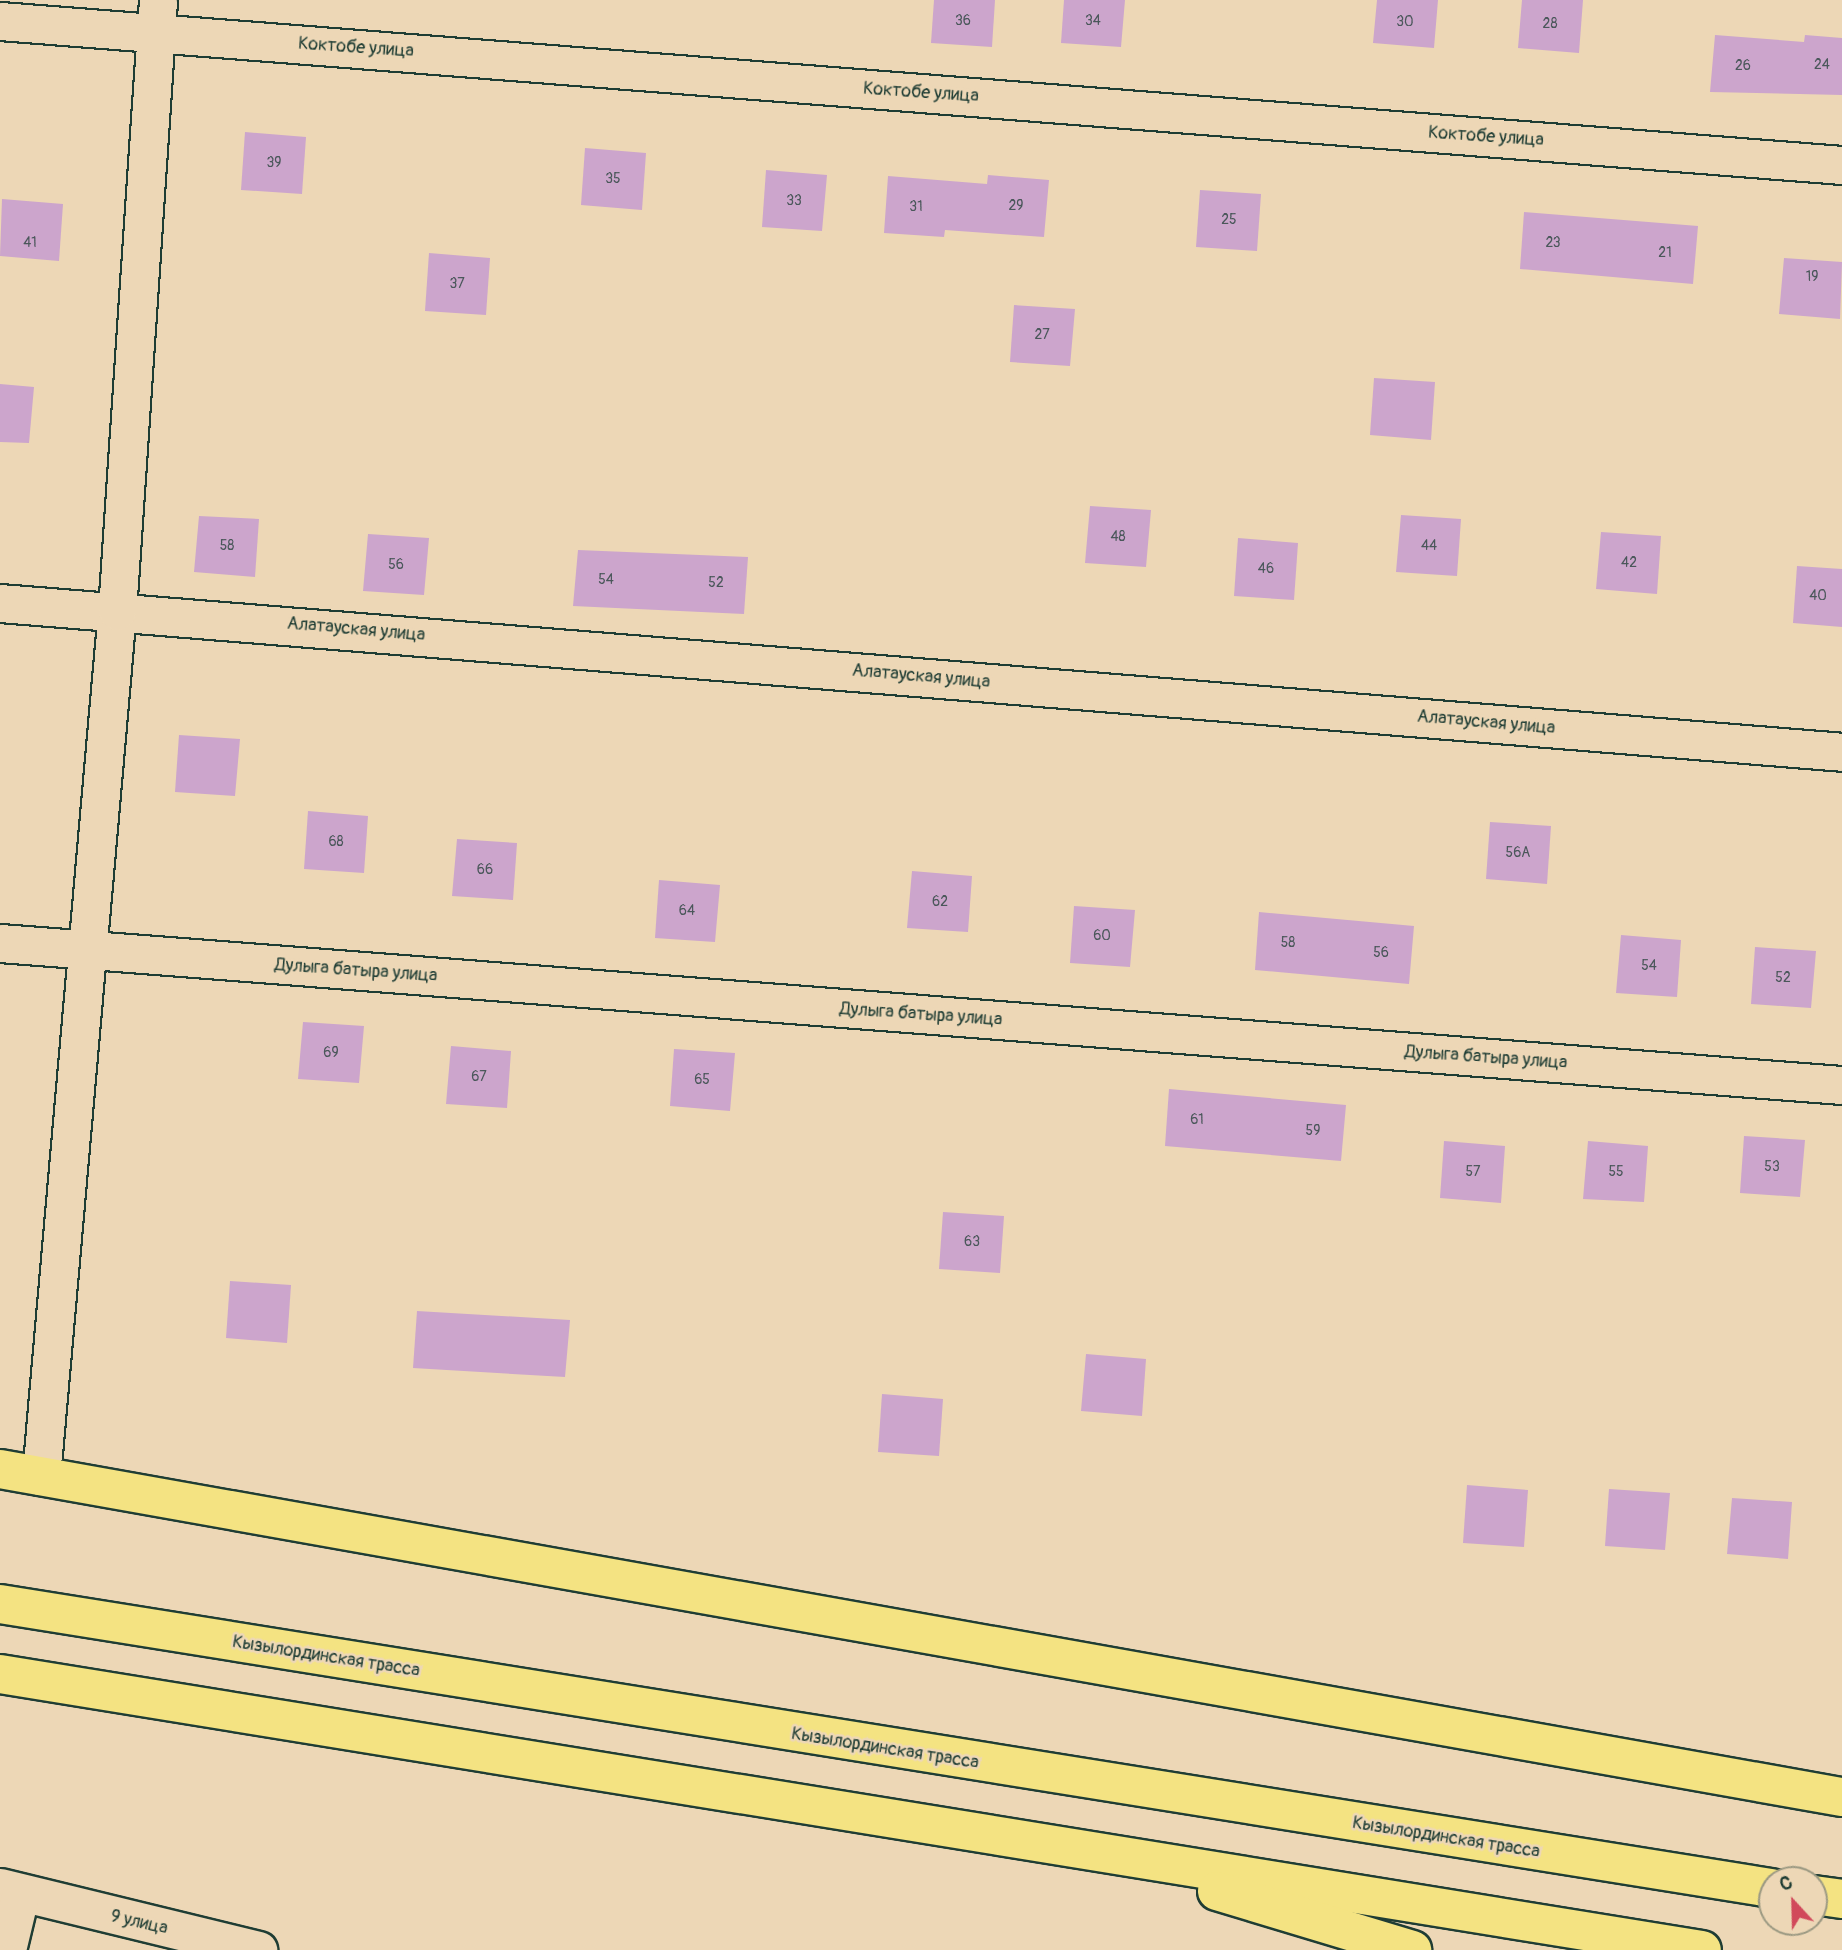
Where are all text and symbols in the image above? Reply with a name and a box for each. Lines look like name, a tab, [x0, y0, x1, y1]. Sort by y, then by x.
house number: 36	[955, 13, 971, 29]
house number: 34	[1085, 13, 1101, 29]
house number: 30	[1396, 14, 1414, 30]
house number: 28	[1543, 16, 1557, 32]
street label: Коктобе улица	[297, 33, 415, 63]
house number: 24	[1814, 57, 1830, 73]
house number: 26	[1735, 58, 1751, 74]
street label: Коктобе улица	[862, 78, 980, 108]
street label: Коктобе улица	[1427, 122, 1545, 152]
house number: 39	[266, 155, 282, 171]
house number: 35	[605, 171, 621, 187]
house number: 33	[786, 193, 802, 209]
house number: 29	[1008, 198, 1024, 214]
house number: 31	[909, 199, 923, 215]
house number: 25	[1221, 212, 1237, 228]
house number: 41	[23, 235, 37, 251]
house number: 23	[1545, 235, 1561, 251]
house number: 21	[1658, 245, 1672, 261]
house number: 19	[1806, 269, 1818, 285]
house number: 37	[449, 276, 465, 292]
house number: 27	[1034, 327, 1050, 343]
house number: 48	[1110, 529, 1126, 545]
house number: 58	[220, 538, 234, 554]
house number: 44	[1421, 538, 1437, 554]
house number: 42	[1621, 555, 1637, 571]
house number: 56	[388, 557, 404, 573]
house number: 46	[1258, 561, 1274, 577]
house number: 54	[598, 572, 614, 588]
house number: 52	[708, 575, 724, 591]
house number: 40	[1809, 588, 1827, 604]
street label: Алатауская улица	[286, 613, 426, 647]
street label: Алатауская улица	[851, 660, 991, 694]
street label: Алатауская улица	[1416, 706, 1556, 740]
house number: 68	[328, 834, 344, 850]
house number: 56А	[1506, 845, 1530, 861]
house number: 66	[477, 862, 493, 878]
house number: 62	[932, 894, 948, 910]
house number: 64	[679, 903, 695, 919]
house number: 60	[1093, 928, 1111, 944]
house number: 58	[1281, 935, 1295, 951]
house number: 56	[1373, 945, 1389, 961]
street label: Дулыга батыра улица	[274, 955, 438, 987]
house number: 54	[1641, 958, 1657, 974]
house number: 52	[1775, 970, 1791, 986]
street label: Дулыга батыра улица	[839, 999, 1003, 1031]
street label: Дулыга батыра улица	[1404, 1042, 1568, 1074]
house number: 69	[323, 1045, 339, 1061]
house number: 67	[471, 1069, 487, 1085]
house number: 65	[694, 1072, 710, 1088]
house number: 61	[1190, 1112, 1204, 1128]
house number: 59	[1306, 1123, 1320, 1139]
house number: 53	[1764, 1159, 1780, 1175]
house number: 57	[1466, 1164, 1480, 1180]
house number: 55	[1608, 1164, 1624, 1180]
house number: 63	[964, 1234, 980, 1250]
street label: Кызылординская трасса	[231, 1632, 421, 1682]
street label: Кызылординская трасса	[790, 1724, 980, 1774]
street label: Кызылординская трасса	[1351, 1813, 1541, 1863]
north arrow	[1758, 1866, 1828, 1936]
text: С	[1776, 1870, 1796, 1897]
street label: 9 улица	[108, 1906, 170, 1940]

